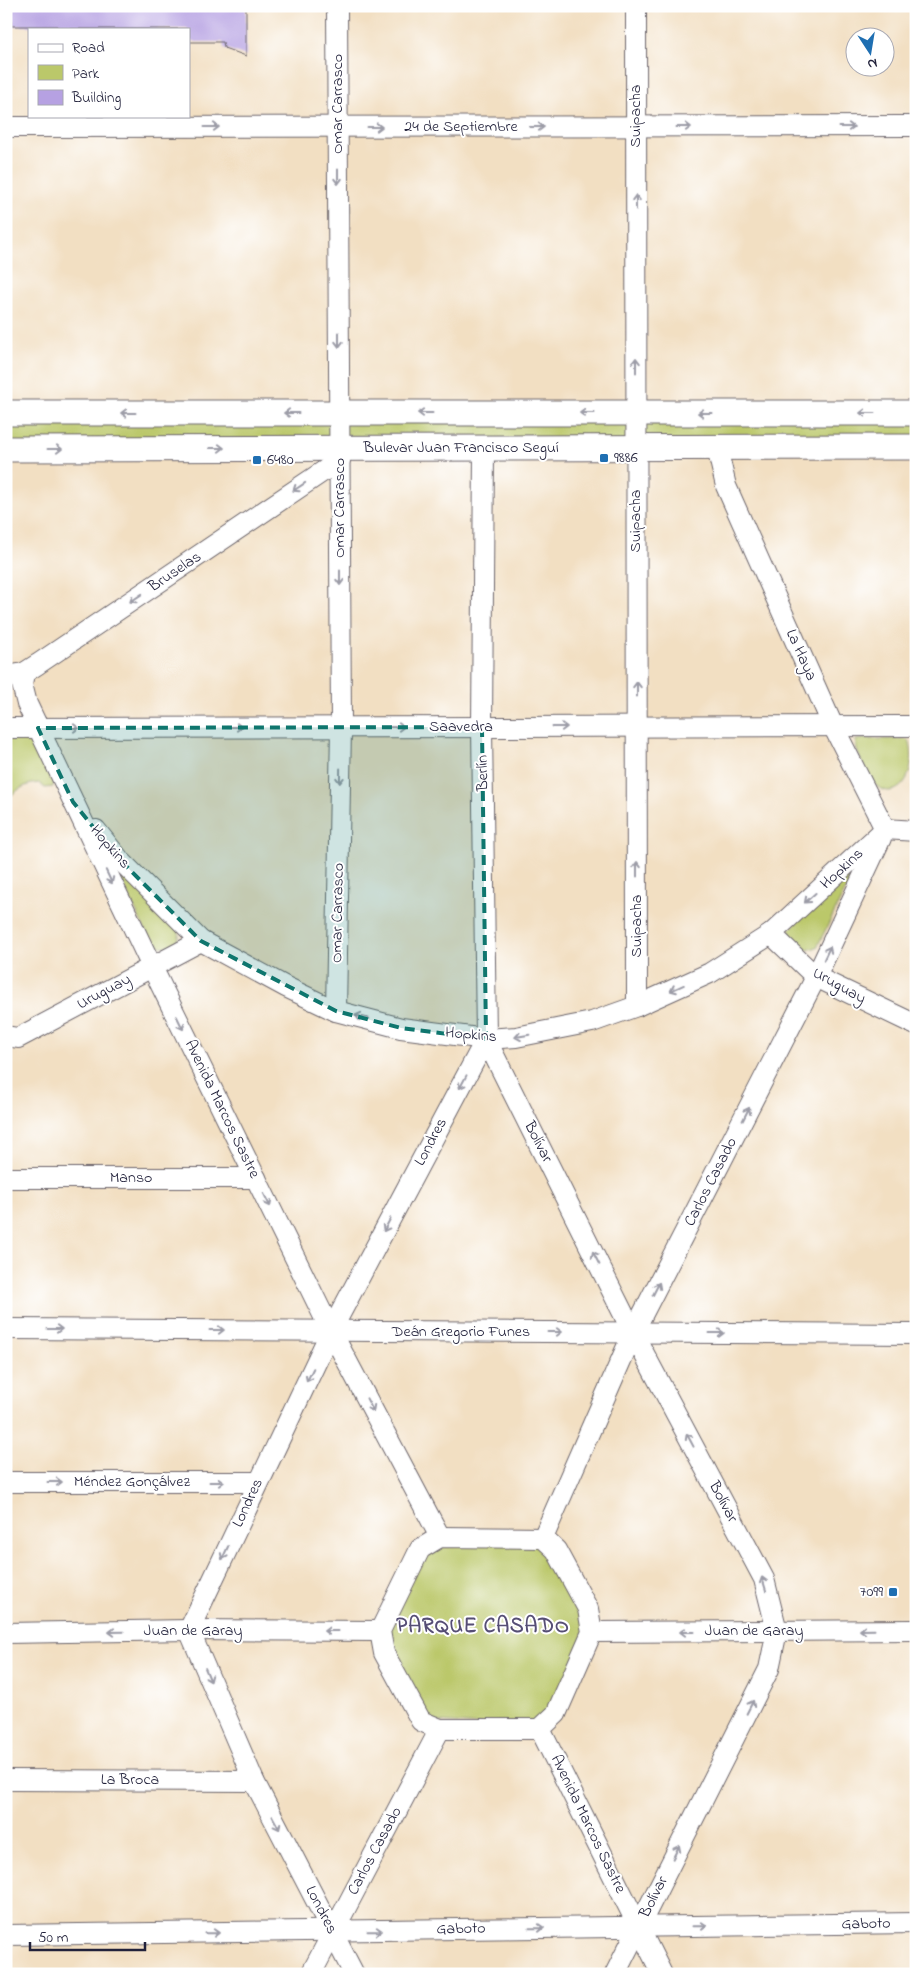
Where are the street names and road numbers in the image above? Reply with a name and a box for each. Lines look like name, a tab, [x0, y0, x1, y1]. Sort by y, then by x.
street label: Omar Carrasco	[326, 54, 350, 154]
street label: Suipacha	[624, 85, 648, 147]
street label: 24 de Septiembre	[404, 115, 518, 139]
street label: Bulevar Juan Francisco Seguí	[362, 436, 559, 460]
street label: Omar Carrasco	[328, 458, 352, 558]
street label: Suipacha	[624, 490, 648, 552]
street label: Bruselas	[143, 545, 206, 599]
street label: La Haya	[779, 625, 823, 685]
street label: Saavedra	[429, 715, 493, 739]
street label: Berlín	[471, 755, 495, 792]
street label: Hopkins	[84, 820, 136, 874]
street label: Hopkins	[815, 843, 869, 895]
street label: Omar Carrasco	[325, 863, 351, 963]
street label: Suipacha	[625, 895, 649, 957]
street label: Uruguay	[808, 961, 870, 1011]
street label: Uruguay	[73, 968, 135, 1016]
street label: Hopkins	[444, 1021, 498, 1049]
street label: Avenida Marcos Sastre	[178, 1036, 266, 1183]
street label: Londres	[408, 1114, 454, 1170]
street label: Bolívar	[517, 1116, 559, 1167]
street label: Carlos Casado	[678, 1133, 744, 1231]
street label: Manso	[110, 1166, 152, 1190]
street label: Deán Gregorio Funes	[391, 1320, 530, 1344]
street label: Méndez Gonçálvez	[74, 1470, 190, 1494]
street label: Londres	[226, 1475, 270, 1531]
street label: Bolívar	[702, 1476, 744, 1527]
street label: Juan de Garay	[144, 1619, 242, 1643]
street label: Juan de Garay	[705, 1619, 803, 1643]
street label: Avenida Marcos Sastre	[544, 1751, 632, 1898]
street label: La Broca	[101, 1768, 159, 1792]
street label: Carlos Casado	[342, 1803, 408, 1899]
street label: Bolívar	[633, 1872, 675, 1923]
street label: Londres	[299, 1882, 343, 1938]
street label: Gaboto	[841, 1912, 891, 1936]
street label: Gaboto	[436, 1917, 486, 1941]

